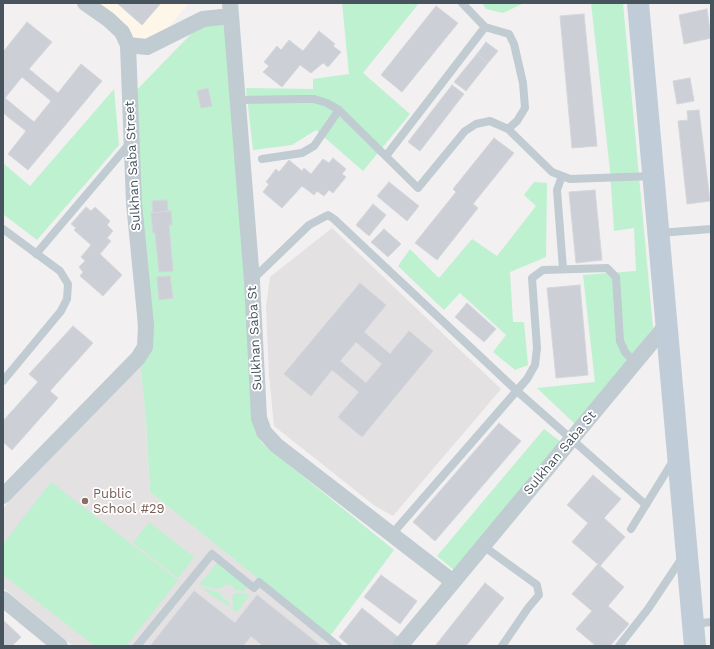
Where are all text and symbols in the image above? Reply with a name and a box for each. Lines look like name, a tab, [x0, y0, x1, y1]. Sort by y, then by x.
street label: Sulkhan Saba Street	[122, 101, 144, 231]
street label: Sulkhan Saba St	[244, 285, 266, 391]
street label: Sulkhan Saba St	[520, 408, 600, 498]
place label: Public School #29	[93, 486, 165, 517]
marker: Public School #29	[80, 496, 90, 506]

